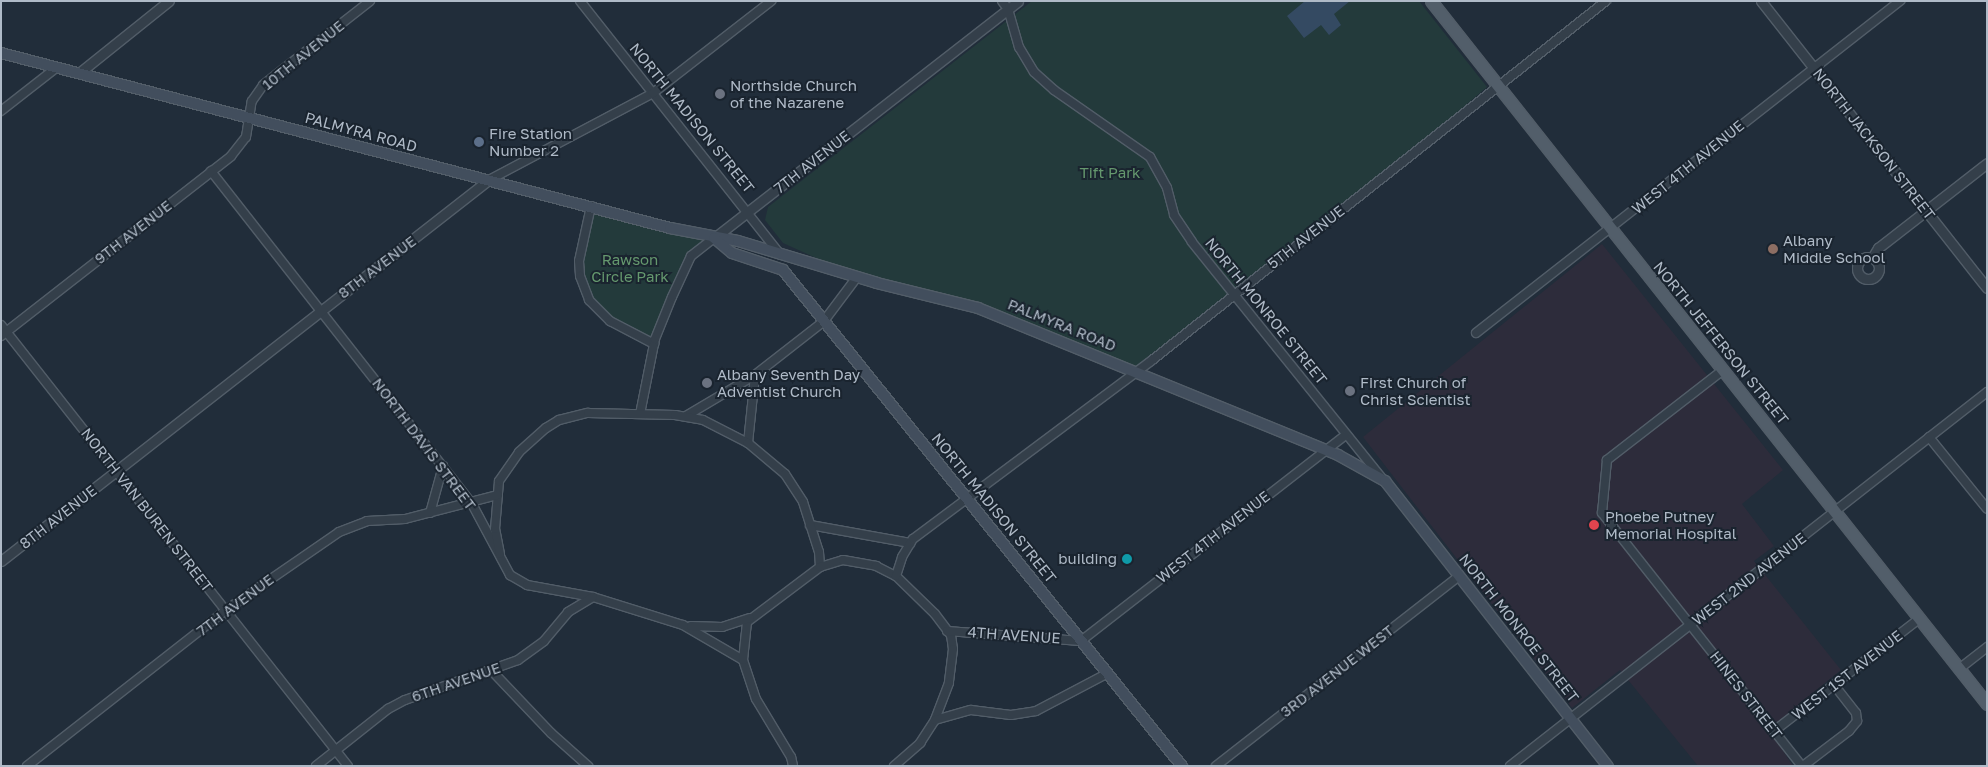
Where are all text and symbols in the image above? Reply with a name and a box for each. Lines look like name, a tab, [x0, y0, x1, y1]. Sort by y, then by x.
street label: 10TH AVENUE	[258, 16, 348, 94]
street label: NORTH MADISON STREET	[626, 39, 758, 197]
street label: NORTH JACKSON STREET	[1809, 65, 1939, 223]
place label: Northside Church of the Nazarene	[730, 76, 857, 111]
marker: Northside Church of the Nazarene	[714, 88, 726, 100]
street label: PALMYRA ROAD	[303, 108, 419, 156]
street label: WEST 4TH AVENUE	[1628, 116, 1748, 218]
place label: Fire Station Number 2	[489, 124, 572, 159]
street label: 7TH AVENUE	[770, 127, 854, 197]
marker: Fire Station Number 2	[473, 136, 485, 148]
park label: Tift Park	[1079, 164, 1141, 182]
street label: 9TH AVENUE	[91, 196, 175, 268]
street label: 5TH AVENUE	[1264, 201, 1348, 273]
place label: Albany Middle School	[1783, 231, 1885, 266]
street label: 8TH AVENUE	[334, 232, 420, 302]
street label: NORTH MONROE STREET	[1201, 234, 1331, 388]
marker: Albany Middle School	[1767, 243, 1779, 255]
park label: Rawson Circle Park	[591, 250, 669, 285]
street label: NORTH JEFFERSON STREET	[1650, 258, 1792, 428]
street label: PALMYRA ROAD	[1005, 295, 1119, 355]
place label: Albany Seventh Day Adventist Church	[717, 365, 860, 400]
place label: First Church of Christ Scientist	[1360, 373, 1471, 408]
street label: NORTH DAVIS STREET	[368, 374, 480, 514]
marker: Albany Seventh Day Adventist Church	[701, 377, 713, 389]
marker: First Church of Christ Scientist	[1344, 385, 1356, 397]
street label: NORTH VAN BUREN STREET	[77, 424, 217, 596]
street label: NORTH MADISON STREET	[928, 429, 1060, 587]
street label: 8TH AVENUE	[16, 481, 100, 553]
street label: WEST 4TH AVENUE	[1153, 487, 1273, 587]
place label: Phoebe Putney Memorial Hospital	[1605, 507, 1737, 542]
marker: Phoebe Putney Memorial Hospital	[1587, 518, 1601, 532]
street label: WEST 2ND AVENUE	[1688, 529, 1810, 629]
place label: building	[1058, 550, 1117, 568]
street label: NORTH MONROE STREET	[1455, 550, 1583, 706]
marker: building	[1121, 553, 1133, 565]
street label: 7TH AVENUE	[193, 570, 277, 640]
street label: 3RD AVENUE WEST	[1277, 621, 1397, 721]
street label: 4TH AVENUE	[967, 623, 1061, 647]
street label: WEST 1ST AVENUE	[1788, 626, 1906, 724]
street label: HINES STREET	[1706, 647, 1786, 743]
street label: 6TH AVENUE	[409, 658, 503, 706]

